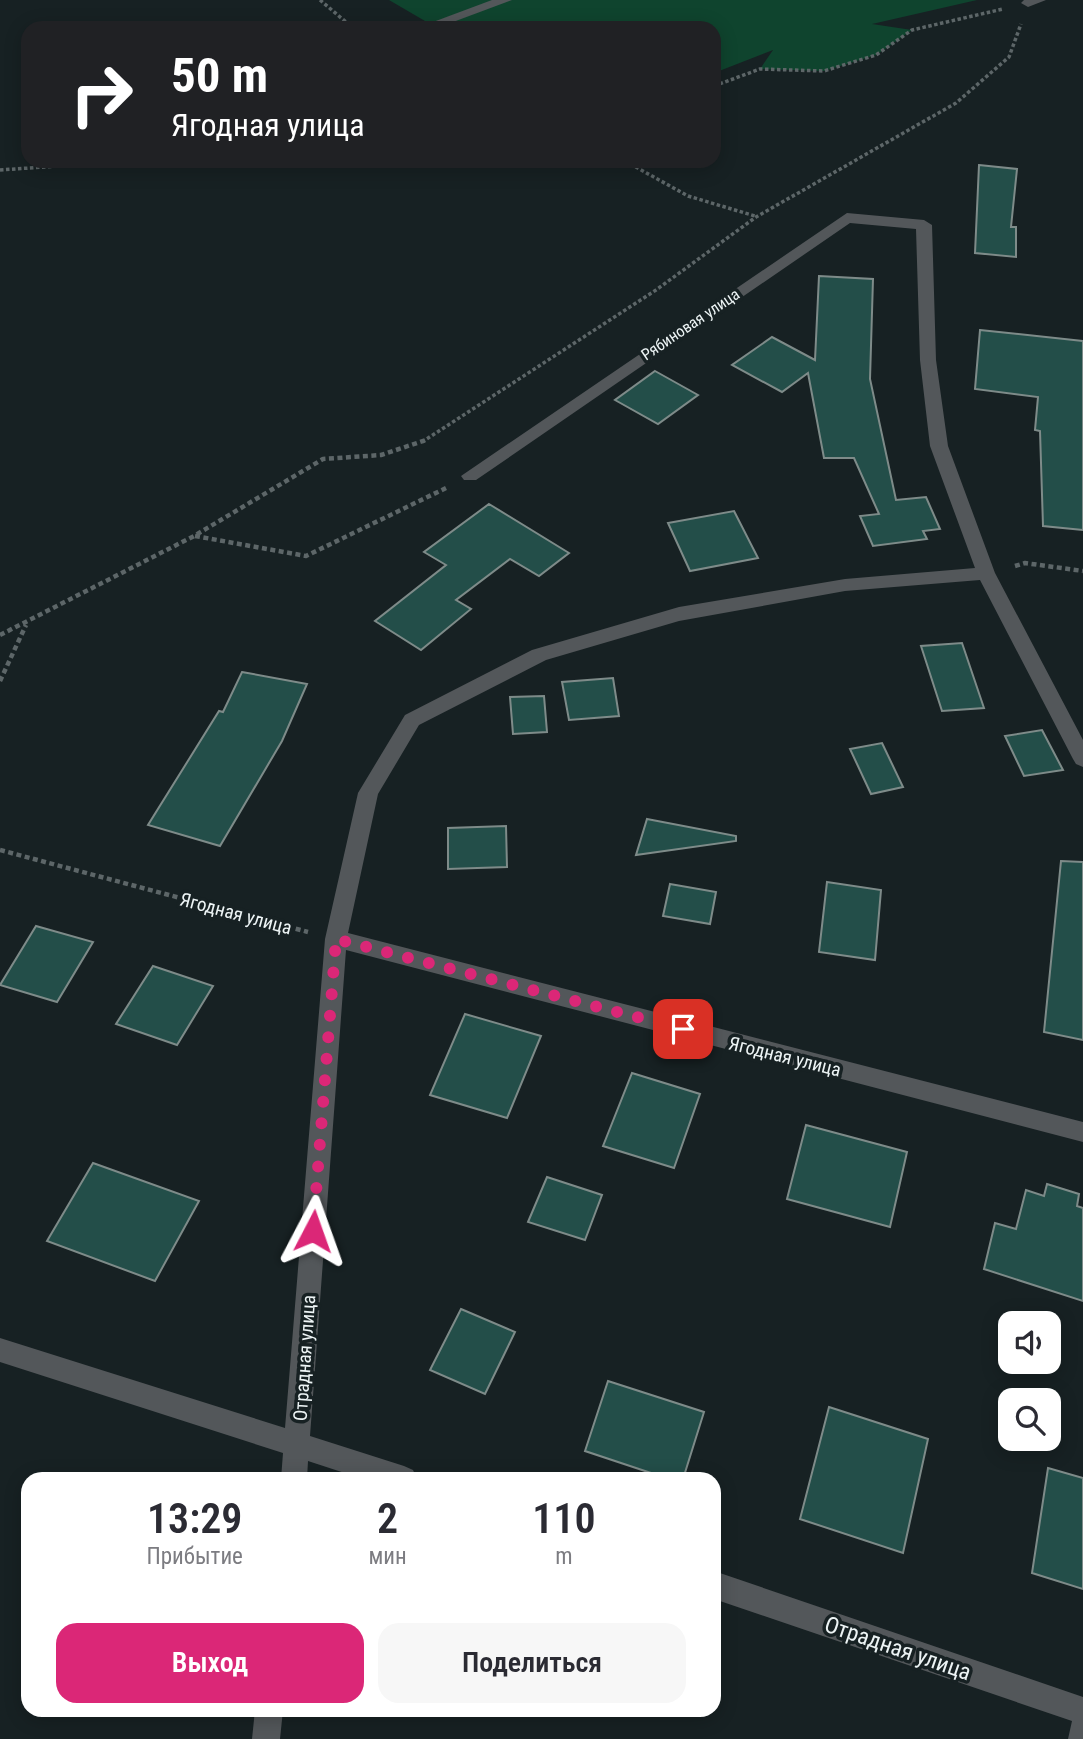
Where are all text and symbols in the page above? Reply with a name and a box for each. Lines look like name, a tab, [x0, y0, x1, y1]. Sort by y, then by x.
text: 50 m	[171, 47, 268, 104]
icon: right	[56, 49, 147, 140]
text: Ягодная улица	[171, 106, 364, 144]
street label: Рябиновая улица	[638, 285, 743, 364]
street label: Ягодная улица	[177, 888, 294, 939]
pin	[653, 999, 713, 1059]
icon: arrive	[664, 1010, 702, 1048]
street label: Ягодная улица	[726, 1031, 843, 1082]
position arrow	[276, 1194, 350, 1268]
street label: Отрадная улица	[289, 1294, 320, 1422]
map controls	[998, 1311, 1061, 1451]
button: sound	[998, 1311, 1061, 1374]
button: search	[998, 1388, 1061, 1451]
text: 13:29	[147, 1494, 242, 1543]
text: 2	[377, 1494, 398, 1543]
text: 110	[532, 1494, 596, 1543]
text: Прибытие	[146, 1543, 243, 1570]
text: мин	[368, 1543, 407, 1570]
text: m	[555, 1543, 572, 1570]
street label: Отрадная улица	[821, 1611, 975, 1686]
button: Выход	[56, 1623, 364, 1703]
button: Поделиться	[378, 1623, 686, 1703]

